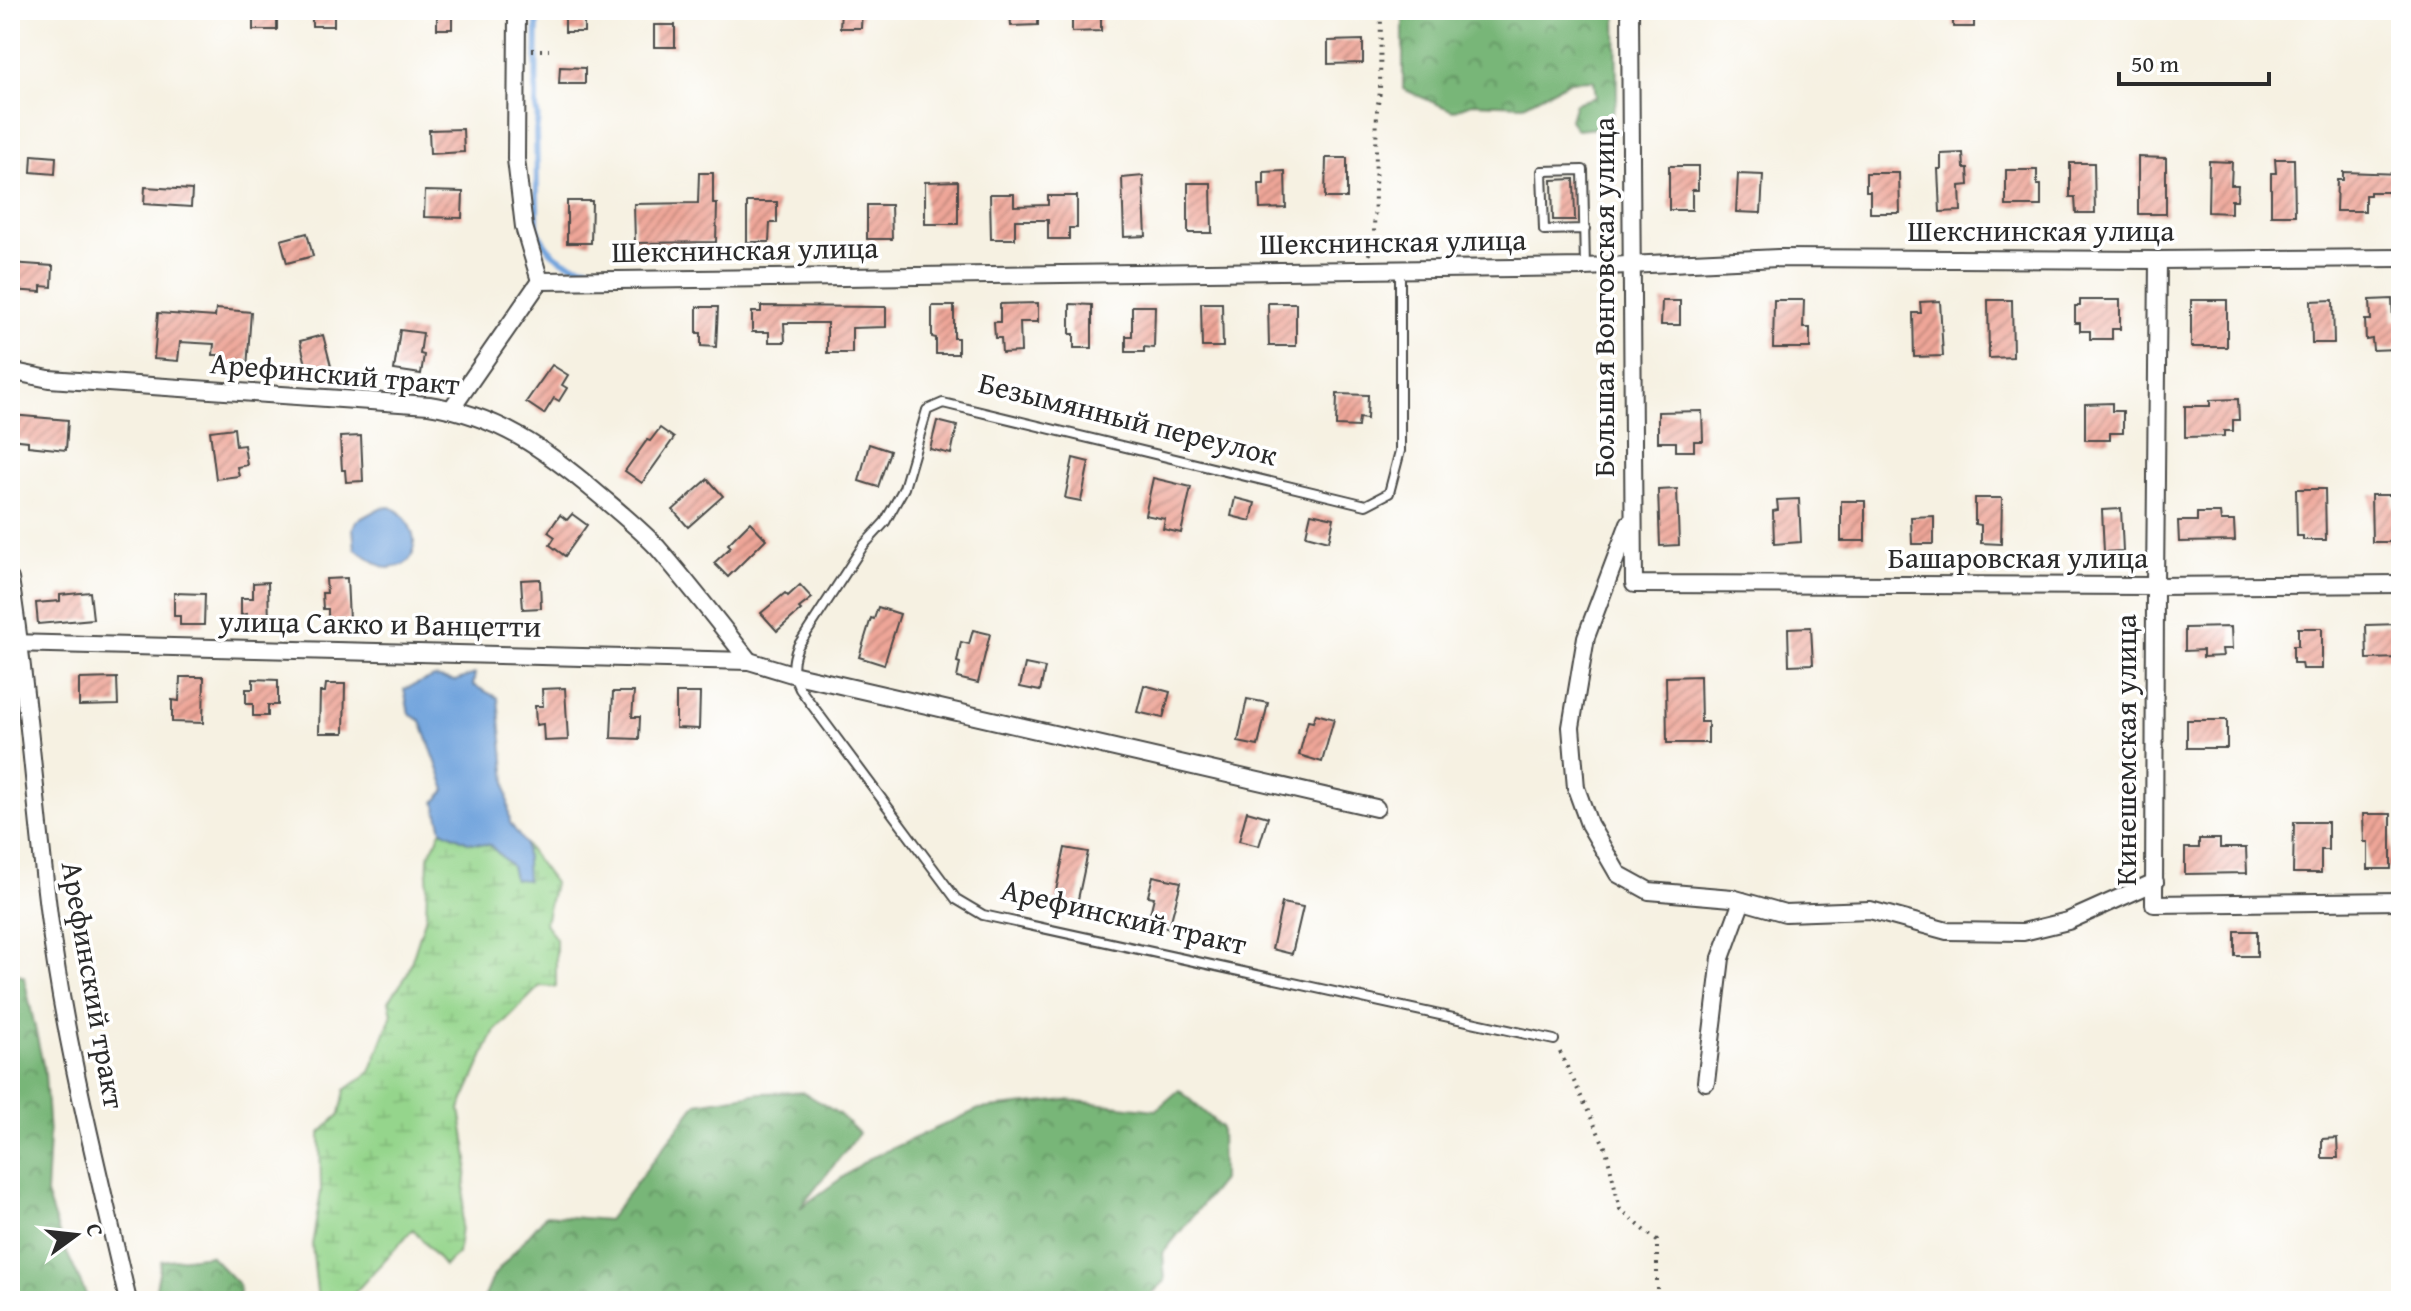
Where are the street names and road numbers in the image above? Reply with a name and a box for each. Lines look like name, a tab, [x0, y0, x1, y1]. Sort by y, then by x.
street label: Большая Вонговская улица	[1581, 116, 1625, 477]
street label: Шекснинская улица	[1908, 208, 2175, 252]
street label: Шекснинская улица	[1259, 217, 1527, 265]
street label: Шекснинская улица	[611, 225, 879, 273]
street label: Арефинский тракт	[209, 340, 462, 406]
street label: Безымянный переулок	[974, 360, 1282, 476]
street label: Башаровская улица	[1888, 535, 2149, 579]
street label: улица Сакко и Ванцетти	[217, 598, 542, 648]
street label: Кинешемская улица	[2103, 613, 2147, 886]
street label: Арефинский тракт	[51, 858, 137, 1112]
street label: Арефинский тракт	[997, 866, 1252, 966]

